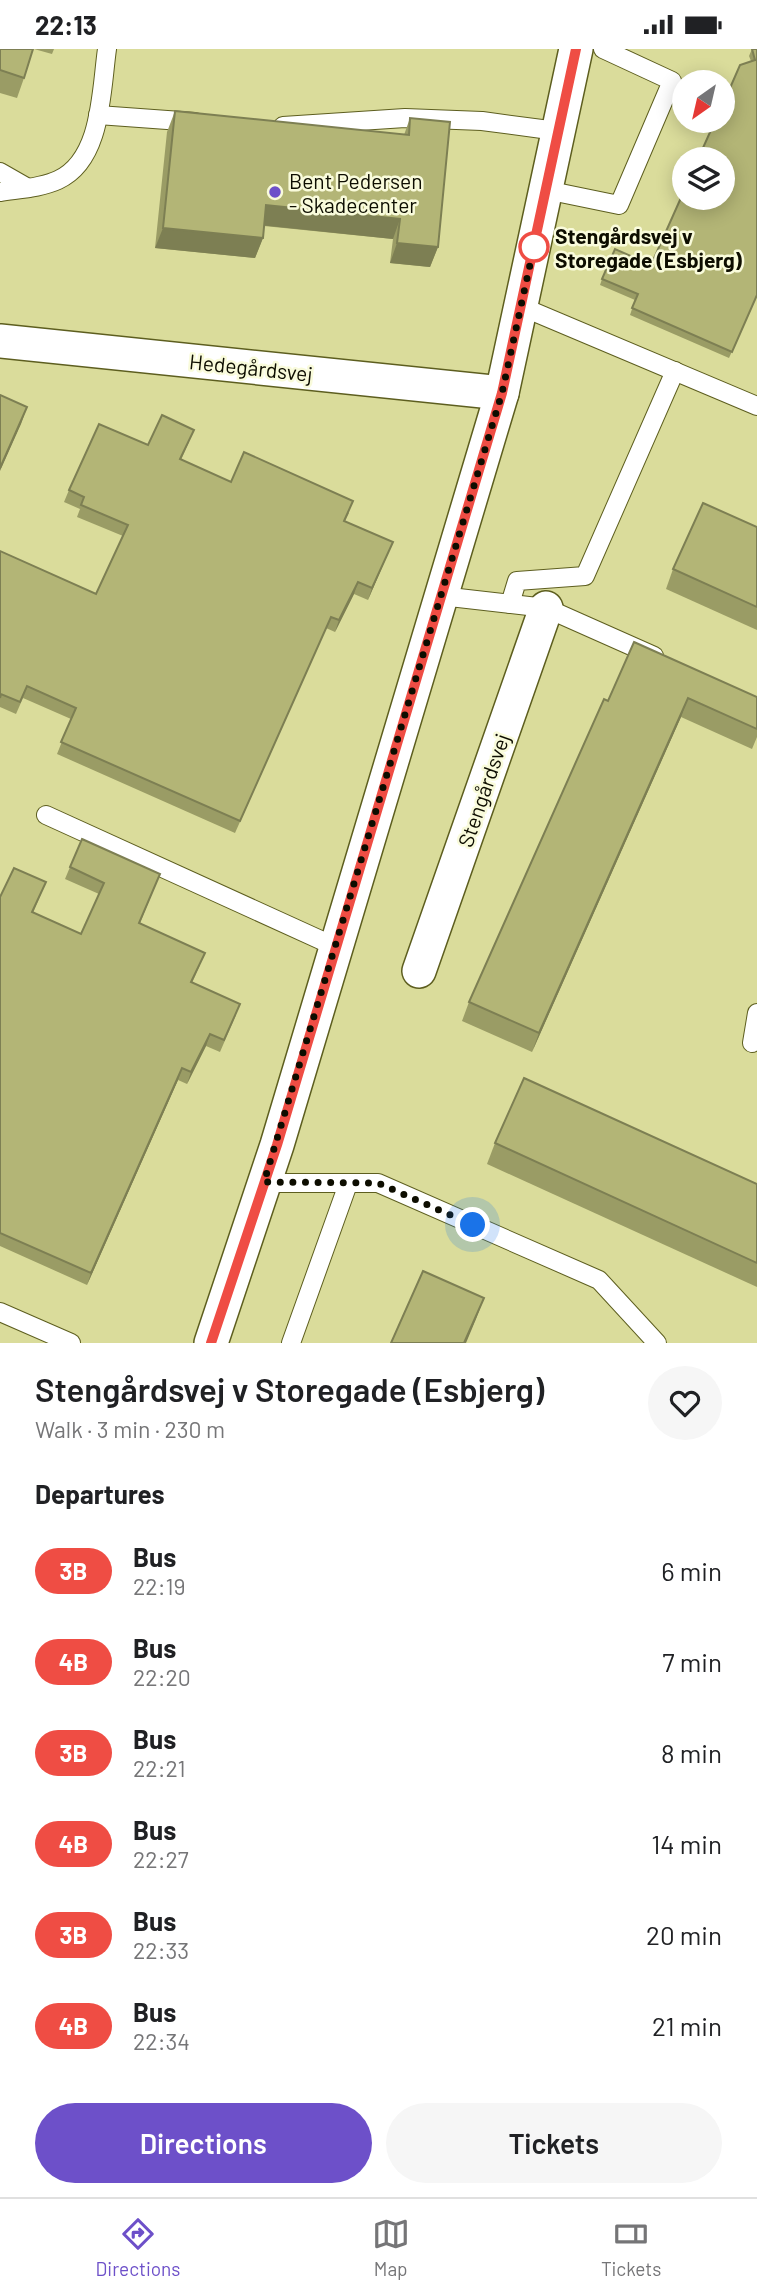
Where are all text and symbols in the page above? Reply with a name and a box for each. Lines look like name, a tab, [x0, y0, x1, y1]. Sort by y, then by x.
text: 22:13	[35, 9, 97, 40]
north arrow	[672, 70, 735, 133]
map controls	[672, 70, 735, 210]
button: layers	[672, 147, 735, 210]
place label: Bent Pedersen - Skadecenter	[289, 168, 423, 217]
marker: Bent Pedersen - Skadecenter	[267, 184, 283, 200]
place label: Stengårdsvej v Storegade (Esbjerg)	[555, 223, 743, 272]
marker: Stengårdsvej v Storegade (Esbjerg)	[519, 232, 549, 262]
street label: Hedegårdsvej	[188, 348, 314, 386]
street label: Stengårdsvej	[452, 730, 514, 850]
your location	[455, 1207, 490, 1242]
button: heart	[648, 1366, 722, 1440]
text: Stengårdsvej v Storegade (Esbjerg)	[35, 1369, 544, 1409]
text: Walk · 3 min · 230 m	[35, 1415, 225, 1443]
text: Departures	[35, 1478, 165, 1509]
text: Bus	[133, 1541, 176, 1572]
text: 6 min	[661, 1555, 722, 1586]
text: 3B	[60, 1556, 87, 1585]
text: 22:19	[133, 1572, 186, 1600]
text: Bus	[133, 1632, 176, 1663]
text: 7 min	[662, 1646, 722, 1677]
text: 4B	[59, 1647, 88, 1676]
text: 22:20	[133, 1663, 191, 1691]
text: Bus	[133, 1723, 176, 1754]
text: 8 min	[661, 1737, 722, 1768]
text: 3B	[60, 1738, 87, 1767]
text: 22:21	[133, 1754, 186, 1782]
text: Bus	[133, 1814, 176, 1845]
text: 14 min	[651, 1828, 722, 1859]
text: 4B	[59, 1829, 88, 1858]
text: 22:27	[133, 1845, 189, 1873]
text: Bus	[133, 1905, 176, 1936]
text: 20 min	[646, 1919, 722, 1950]
text: 3B	[60, 1920, 87, 1949]
text: 22:33	[133, 1936, 189, 1964]
text: Bus	[133, 1996, 176, 2027]
text: 21 min	[652, 2010, 722, 2041]
text: 4B	[59, 2011, 88, 2040]
text: 22:34	[133, 2027, 190, 2055]
button: Directions	[35, 2103, 372, 2183]
button: Tickets	[386, 2103, 722, 2183]
tab: Directions	[96, 2215, 181, 2280]
tab: Map	[372, 2215, 410, 2280]
tab: Tickets	[601, 2215, 661, 2280]

